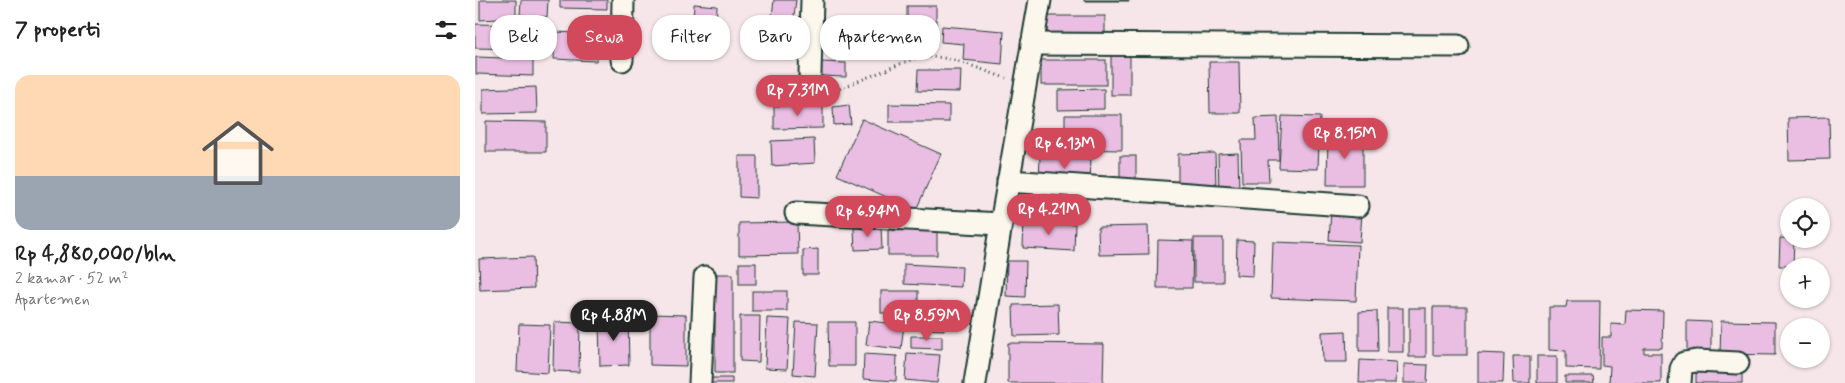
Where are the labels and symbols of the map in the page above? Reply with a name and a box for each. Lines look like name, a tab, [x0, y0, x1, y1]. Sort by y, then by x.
pin: Rp 7.31M	[746, 74, 850, 117]
pin: Rp 8.15M	[1293, 118, 1397, 160]
pin: Rp 6.13M	[1013, 128, 1117, 170]
pin: Rp 4.21M	[997, 194, 1101, 236]
pin: Rp 6.94M	[816, 196, 920, 238]
pin: Rp 4.88M	[562, 300, 666, 342]
pin: Rp 8.59M	[875, 300, 979, 342]

